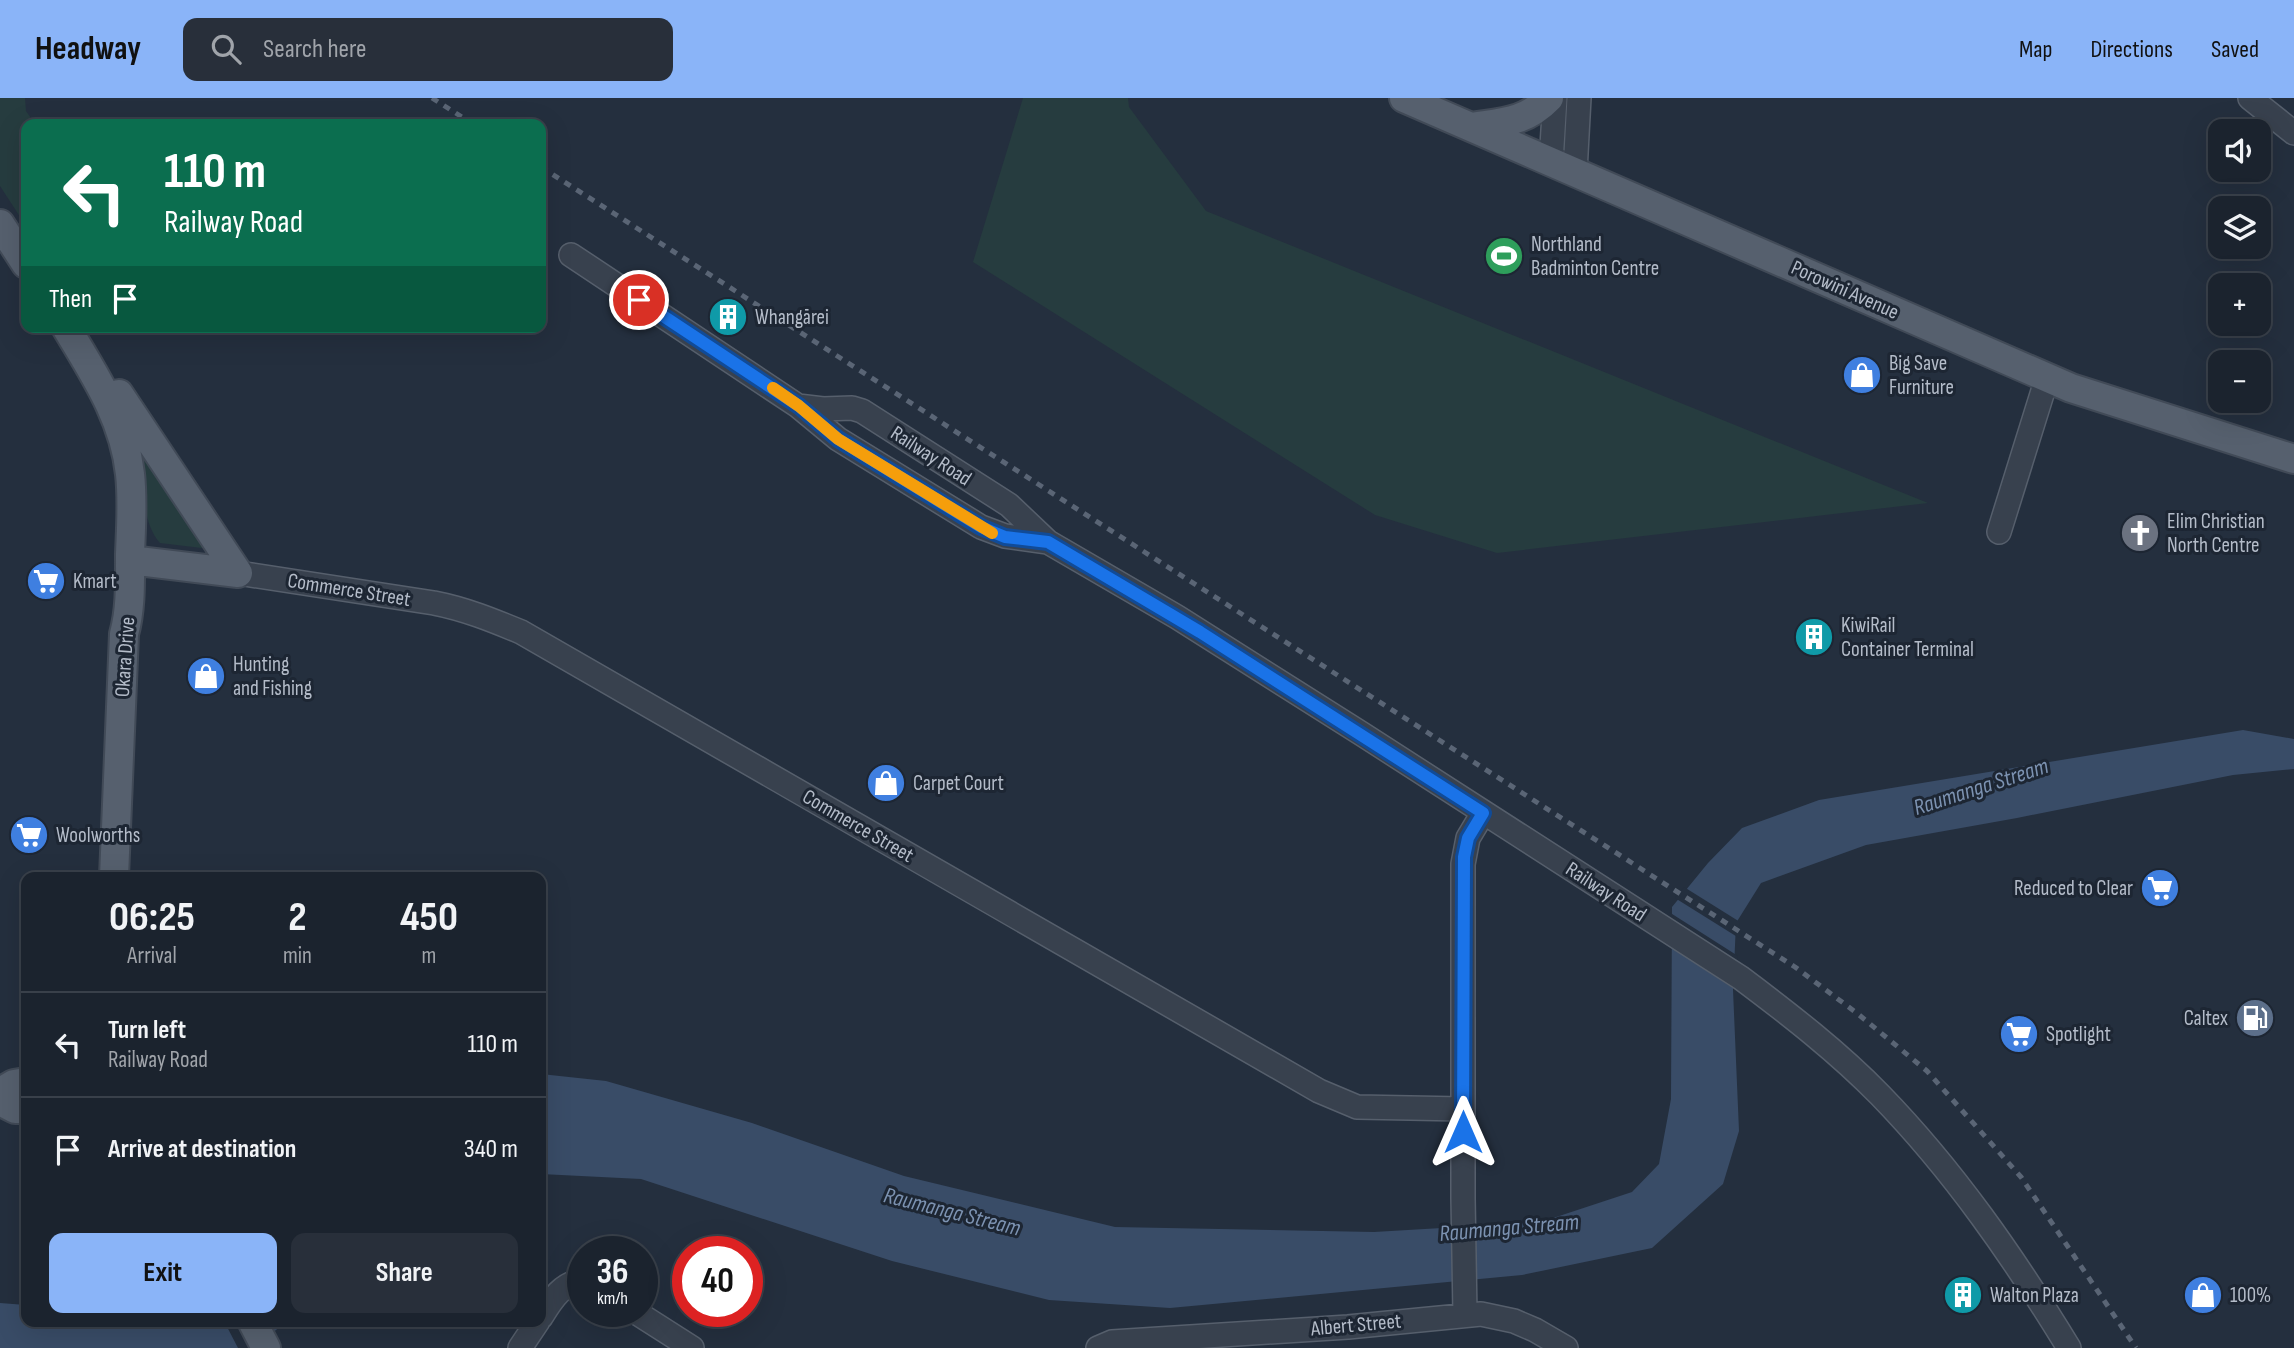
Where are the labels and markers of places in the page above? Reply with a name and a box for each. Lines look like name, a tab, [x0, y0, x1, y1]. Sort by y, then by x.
place label: Northland Badminton Centre	[1531, 232, 1659, 281]
sports icon: Northland Badminton Centre	[1483, 235, 1525, 277]
pin	[609, 270, 669, 330]
building icon: Whangārei	[707, 296, 749, 338]
place label: Whangārei	[755, 305, 829, 330]
place label: Big Save Furniture	[1889, 351, 1954, 400]
shop icon: Big Save Furniture	[1841, 354, 1883, 396]
place label: Elim Christian North Centre	[2167, 509, 2265, 558]
church icon: Elim Christian North Centre	[2119, 512, 2161, 554]
supermarket icon: Kmart	[25, 560, 67, 602]
place label: Kmart	[73, 569, 117, 594]
place label: KiwiRail Container Terminal	[1841, 613, 1974, 662]
building icon: KiwiRail Container Terminal	[1793, 616, 1835, 658]
place label: Hunting and Fishing	[233, 652, 312, 701]
shop icon: Hunting and Fishing	[185, 655, 227, 697]
shop icon: Carpet Court	[865, 762, 907, 804]
place label: Carpet Court	[913, 771, 1004, 796]
supermarket icon: Woolworths	[8, 814, 50, 856]
place label: Woolworths	[56, 823, 140, 848]
supermarket icon: Reduced to Clear	[2139, 867, 2181, 909]
place label: Reduced to Clear	[2014, 876, 2133, 901]
fuel station icon: Caltex	[2234, 997, 2276, 1039]
place label: Caltex	[2184, 1006, 2228, 1031]
supermarket icon: Spotlight	[1998, 1013, 2040, 1055]
place label: Spotlight	[2046, 1022, 2111, 1047]
building icon: Walton Plaza	[1942, 1274, 1984, 1316]
shop icon: 100%	[2182, 1274, 2224, 1316]
place label: Walton Plaza	[1990, 1283, 2079, 1308]
place label: 100%	[2230, 1283, 2271, 1308]

